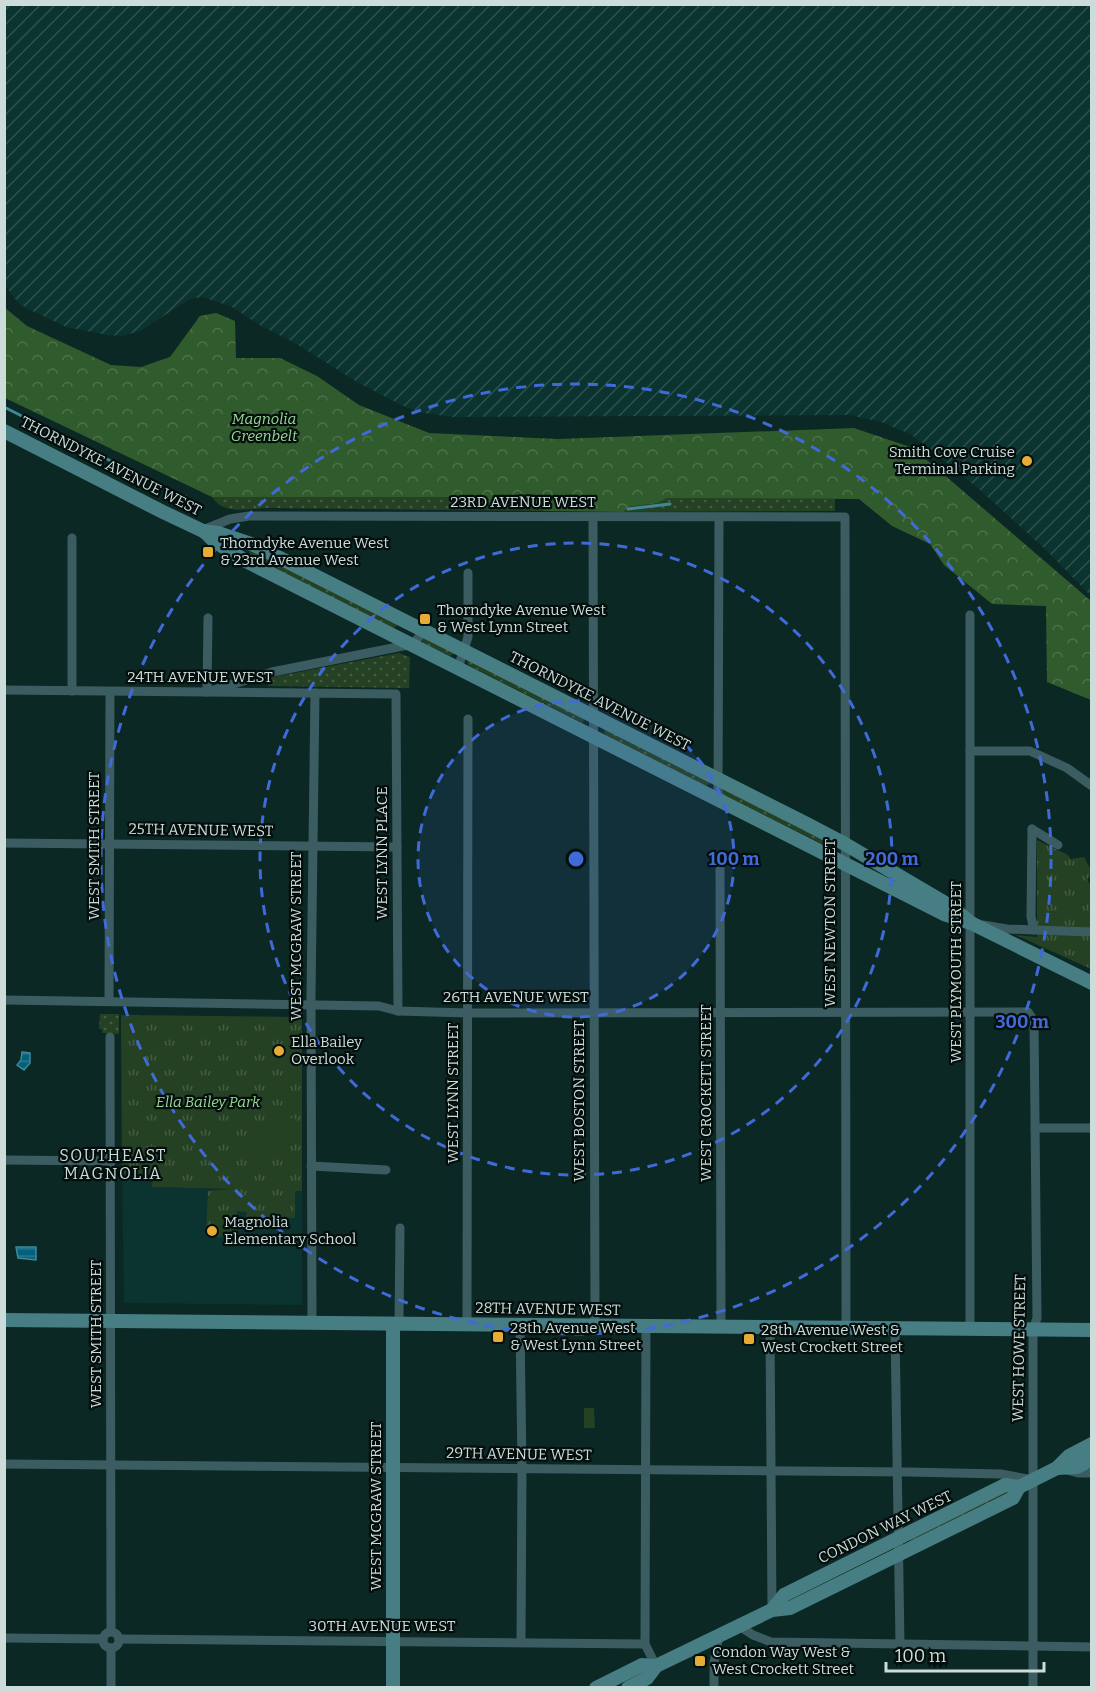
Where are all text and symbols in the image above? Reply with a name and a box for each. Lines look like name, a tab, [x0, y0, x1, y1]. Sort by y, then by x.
park label: Magnolia Greenbelt	[231, 410, 298, 445]
street label: THORNDYKE AVENUE WEST	[18, 412, 205, 520]
place label: Smith Cove Cruise Terminal Parking	[889, 443, 1015, 478]
marker: Smith Cove Cruise Terminal Parking	[1020, 454, 1034, 468]
street label: 23RD AVENUE WEST	[450, 493, 596, 511]
place label: Thorndyke Avenue West & 23rd Avenue West	[220, 534, 389, 569]
marker: Thorndyke Avenue West & 23rd Avenue West	[201, 545, 215, 559]
place label: Thorndyke Avenue West & West Lynn Street	[437, 601, 606, 636]
marker: Thorndyke Avenue West & West Lynn Street	[418, 612, 432, 626]
street label: THORNDYKE AVENUE WEST	[507, 647, 694, 755]
street label: 24TH AVENUE WEST	[127, 668, 273, 686]
street label: WEST SMITH STREET	[85, 771, 103, 920]
street label: WEST LYNN PLACE	[373, 786, 391, 920]
street label: 25TH AVENUE WEST	[128, 820, 274, 840]
street label: WEST NEWTON STREET	[821, 839, 839, 1007]
text: 100 m	[708, 848, 760, 870]
text: 200 m	[865, 848, 919, 870]
centre of rings	[566, 849, 586, 869]
street label: WEST MCGRAW STREET	[287, 851, 305, 1021]
street label: WEST PLYMOUTH STREET	[947, 881, 965, 1063]
street label: 26TH AVENUE WEST	[443, 988, 589, 1006]
street label: WEST CROCKETT STREET	[697, 1004, 715, 1182]
text: 300 m	[995, 1011, 1049, 1033]
street label: WEST BOSTON STREET	[570, 1020, 588, 1182]
street label: WEST LYNN STREET	[444, 1022, 462, 1164]
place label: Ella Bailey Overlook	[291, 1033, 362, 1068]
marker: Ella Bailey Overlook	[272, 1044, 286, 1058]
park label: Ella Bailey Park	[156, 1093, 261, 1111]
district label: SOUTHEAST MAGNOLIA	[59, 1146, 167, 1183]
place label: Magnolia Elementary School	[224, 1213, 356, 1248]
marker: Magnolia Elementary School	[205, 1224, 219, 1238]
street label: WEST SMITH STREET	[87, 1259, 105, 1408]
street label: WEST HOWE STREET	[1009, 1274, 1029, 1422]
street label: 28TH AVENUE WEST	[475, 1299, 621, 1319]
place label: 28th Avenue West & West Lynn Street	[510, 1319, 642, 1354]
place label: 28th Avenue West & West Crockett Street	[761, 1321, 904, 1356]
marker: 28th Avenue West & West Lynn Street	[491, 1330, 505, 1344]
marker: 28th Avenue West & West Crockett Street	[742, 1332, 756, 1346]
street label: WEST MCGRAW STREET	[367, 1421, 385, 1591]
street label: 29TH AVENUE WEST	[446, 1444, 592, 1464]
street label: CONDON WAY WEST	[815, 1487, 955, 1567]
street label: 30TH AVENUE WEST	[309, 1617, 456, 1635]
scale bar	[886, 1635, 1044, 1673]
place label: Condon Way West & West Crockett Street	[712, 1643, 855, 1678]
text: 100 m	[895, 1645, 946, 1667]
marker: Condon Way West & West Crockett Street	[693, 1654, 707, 1668]

